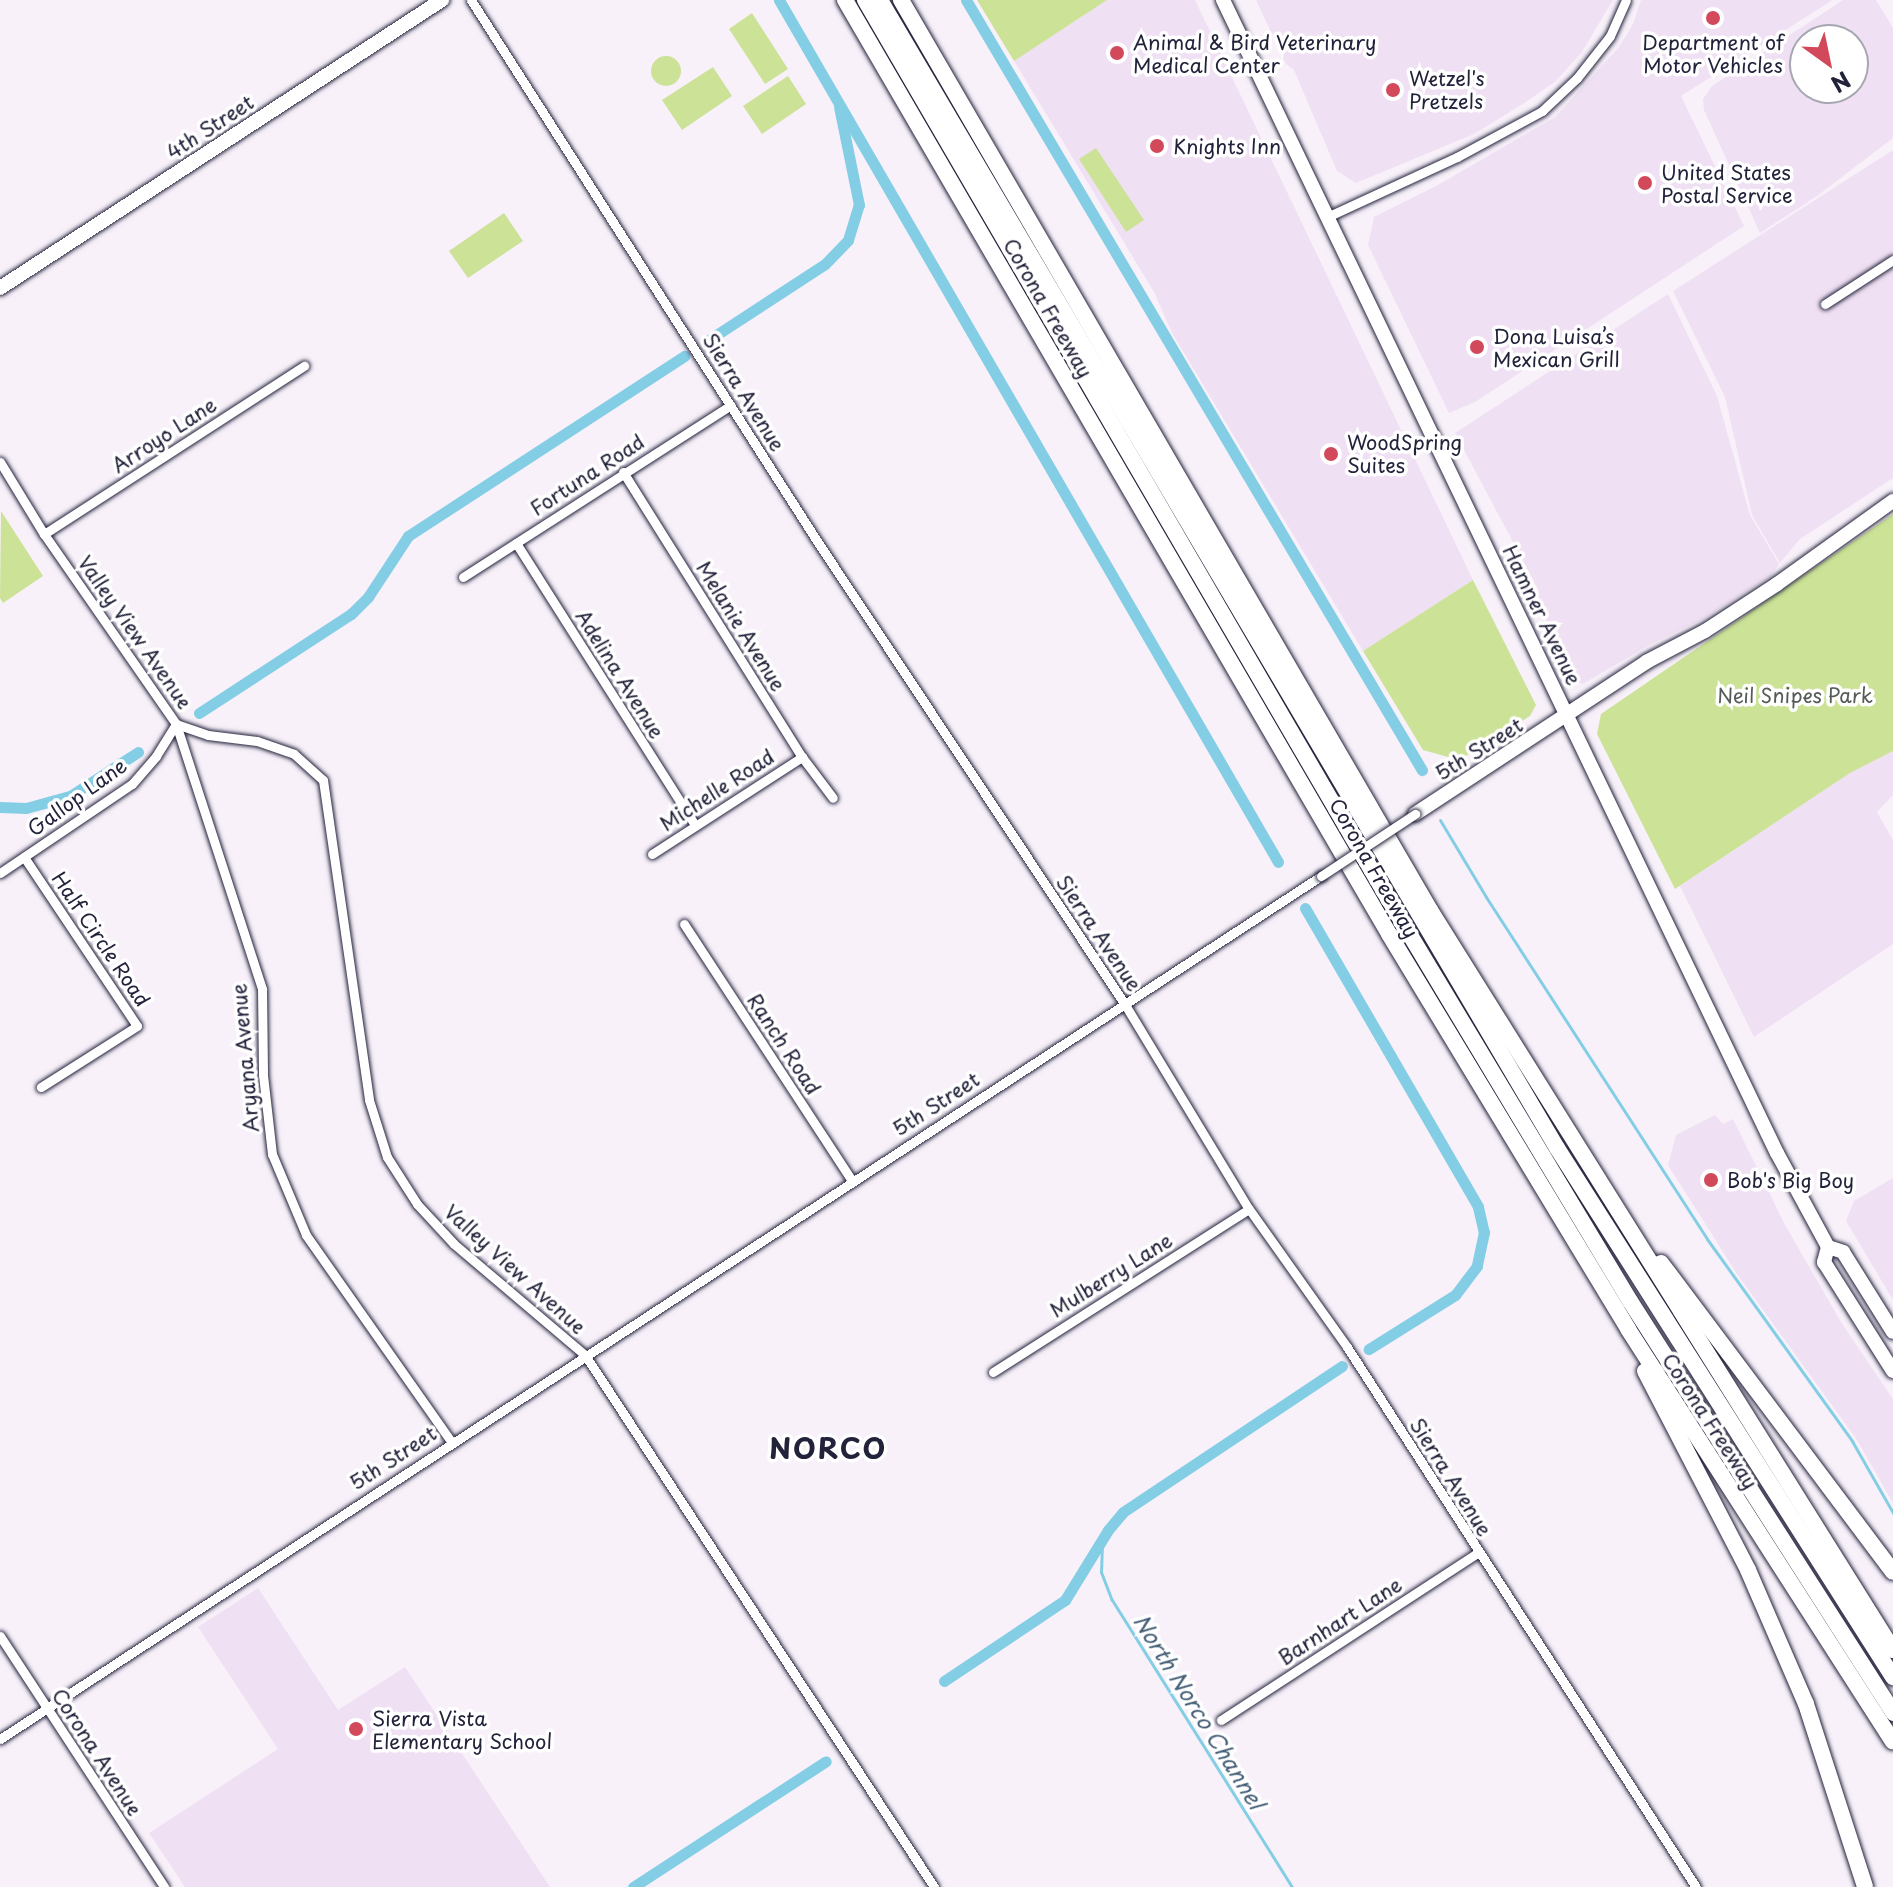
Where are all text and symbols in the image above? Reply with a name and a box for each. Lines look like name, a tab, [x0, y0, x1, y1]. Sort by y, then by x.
marker: Department of Motor Vehicles	[1704, 9, 1722, 27]
north arrow	[1789, 24, 1869, 104]
place label: Animal & Bird Veterinary Medical Center	[1133, 30, 1377, 77]
place label: Department of Motor Vehicles	[1642, 30, 1784, 77]
marker: Animal & Bird Veterinary Medical Center	[1108, 44, 1126, 62]
text: N	[1825, 64, 1858, 101]
place label: Wetzel's Pretzels	[1409, 66, 1485, 113]
marker: Wetzel's Pretzels	[1384, 81, 1402, 99]
street label: 4th Street	[162, 90, 258, 164]
place label: Knights Inn	[1173, 134, 1281, 158]
marker: Knights Inn	[1148, 137, 1166, 155]
place label: United States Postal Service	[1661, 160, 1793, 207]
marker: United States Postal Service	[1636, 174, 1654, 192]
street label: Corona Freeway	[998, 233, 1098, 383]
place label: Dona Luisa’s Mexican Grill	[1493, 324, 1620, 371]
street label: Sierra Avenue	[698, 329, 790, 455]
marker: Dona Luisa’s Mexican Grill	[1468, 338, 1486, 356]
street label: Arroyo Lane	[107, 392, 221, 478]
street label: Fortuna Road	[526, 429, 648, 521]
place label: WoodSpring Suites	[1347, 430, 1462, 477]
marker: WoodSpring Suites	[1322, 445, 1340, 463]
street label: Hamner Avenue	[1498, 541, 1586, 689]
street label: Valley View Avenue	[73, 550, 197, 714]
street label: Melanie Avenue	[691, 556, 791, 696]
street label: Adelina Avenue	[571, 606, 669, 742]
park label: Neil Snipes Park	[1717, 683, 1873, 707]
street label: 5th Street	[1431, 713, 1527, 785]
street label: Michelle Road	[655, 744, 779, 836]
street label: Gallop Lane	[23, 753, 131, 841]
street label: Corona Freeway	[1324, 793, 1424, 943]
street label: Half Circle Road	[46, 866, 156, 1012]
street label: Sierra Avenue	[1051, 870, 1147, 996]
street label: Aryana Avenue	[227, 983, 263, 1133]
street label: Ranch Road	[743, 990, 825, 1098]
street label: 5th Street	[888, 1067, 984, 1141]
place label: Bob's Big Boy	[1727, 1168, 1855, 1192]
marker: Bob's Big Boy	[1702, 1171, 1720, 1189]
street label: Valley View Avenue	[439, 1199, 591, 1339]
street label: Mulberry Lane	[1045, 1228, 1177, 1322]
street label: Corona Freeway	[1657, 1348, 1763, 1494]
street label: Sierra Avenue	[1405, 1414, 1497, 1540]
street label: 5th Street	[345, 1421, 441, 1495]
district label: NORCO	[770, 1431, 886, 1465]
street label: Barnhart Lane	[1274, 1572, 1406, 1670]
water label: North Norco Channel	[1129, 1608, 1271, 1814]
street label: Corona Avenue	[47, 1684, 147, 1820]
place label: Sierra Vista Elementary School	[372, 1706, 552, 1753]
marker: Sierra Vista Elementary School	[347, 1720, 365, 1738]

